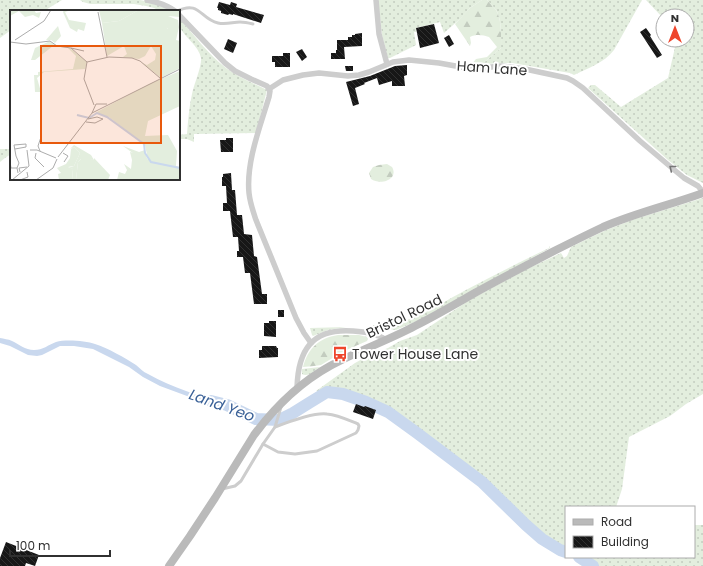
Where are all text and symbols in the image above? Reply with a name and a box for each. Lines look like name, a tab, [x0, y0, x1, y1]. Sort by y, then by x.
north arrow	[655, 8, 695, 48]
inset map	[10, 10, 180, 180]
text: N	[671, 10, 679, 26]
street label: Ham Lane	[456, 56, 528, 80]
one-way arrow	[670, 166, 677, 173]
street label: Bristol Road	[363, 289, 445, 343]
place label: Tower House Lane	[352, 344, 478, 364]
bus stop icon: Tower House Lane	[331, 345, 349, 363]
water label: Land Yeo	[186, 383, 258, 427]
legend	[565, 506, 695, 558]
text: Road	[601, 513, 632, 530]
scale bar	[10, 532, 110, 558]
text: Building	[601, 533, 649, 550]
text: 100 m	[16, 537, 50, 554]

